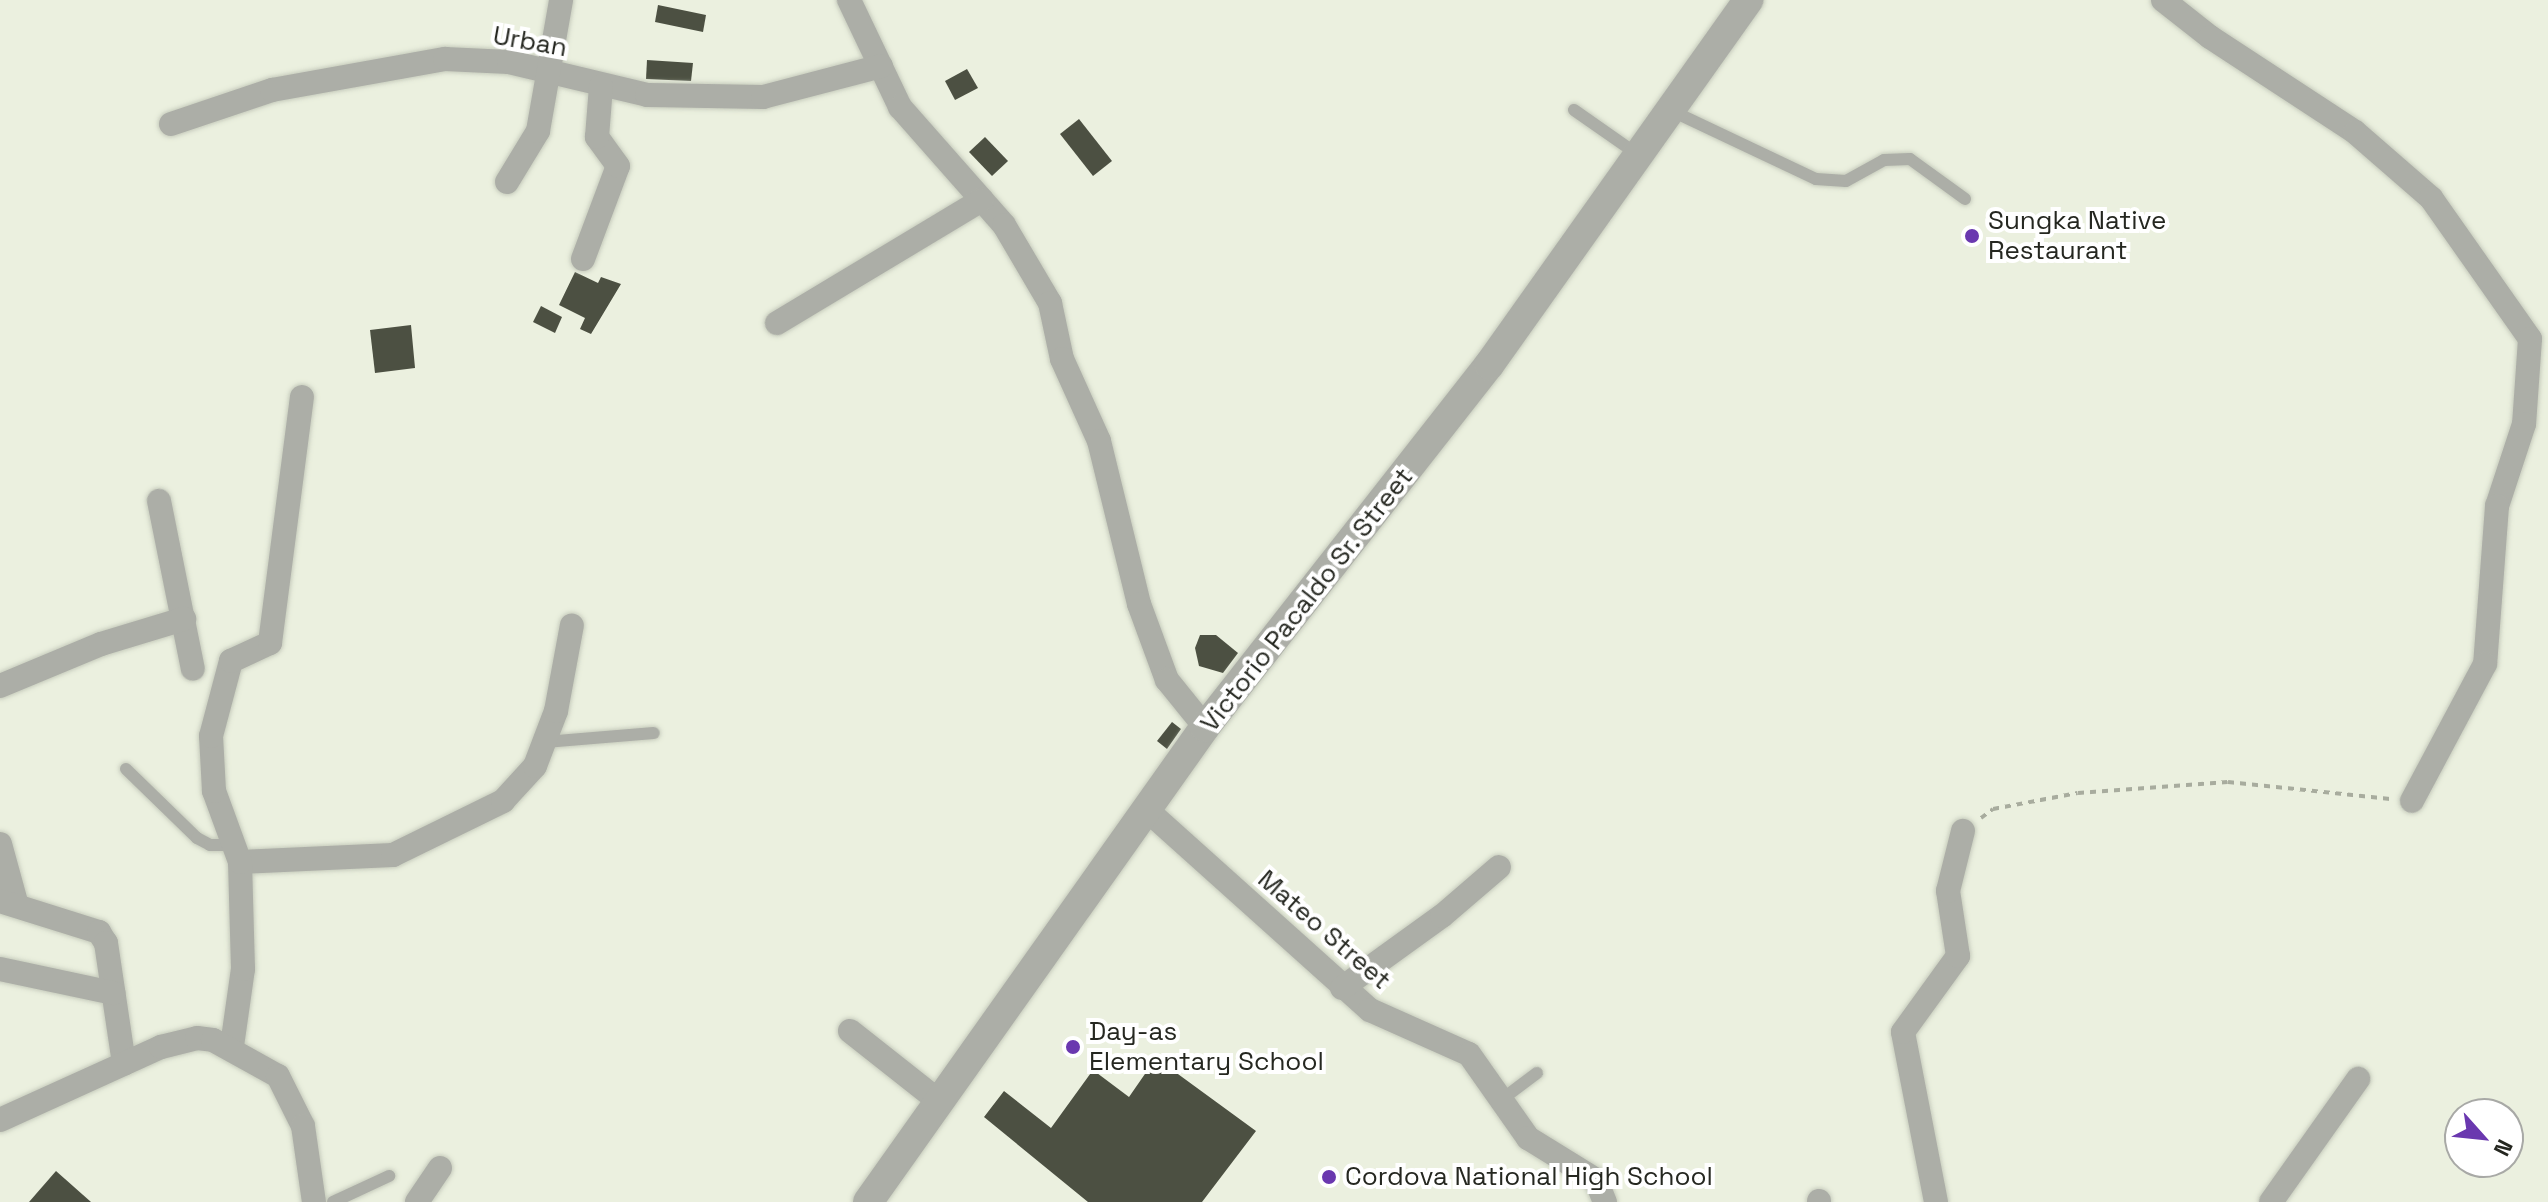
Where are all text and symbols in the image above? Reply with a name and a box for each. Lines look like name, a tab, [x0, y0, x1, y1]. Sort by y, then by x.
street label: Urban	[490, 20, 570, 64]
place label: Sungka Native Restaurant	[1988, 205, 2166, 266]
marker: Sungka Native Restaurant	[1963, 227, 1981, 245]
street label: Victorio Pacaldo Sr. Street	[1194, 462, 1420, 738]
street label: Mateo Street	[1251, 864, 1397, 996]
place label: Day-as Elementary School	[1089, 1016, 1324, 1078]
marker: Day-as Elementary School	[1064, 1038, 1082, 1056]
north arrow	[2444, 1098, 2524, 1178]
text: N	[2488, 1135, 2519, 1161]
place label: Cordova National High School	[1345, 1161, 1713, 1193]
marker: Cordova National High School	[1320, 1168, 1338, 1186]

